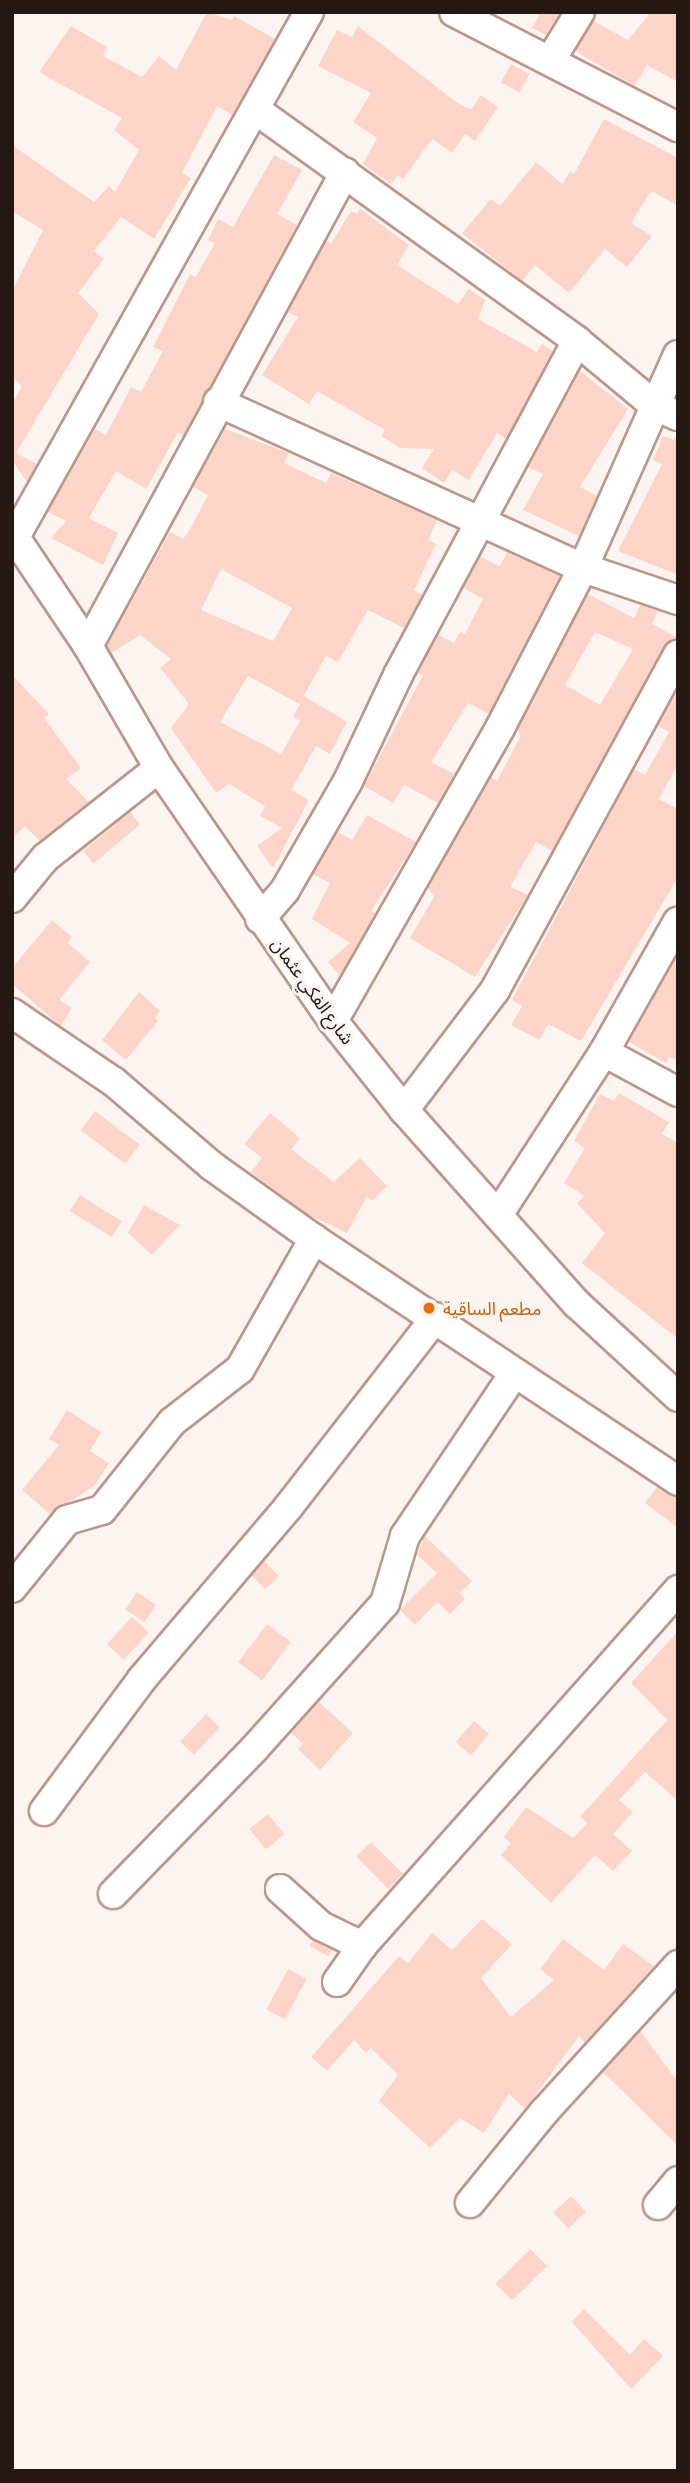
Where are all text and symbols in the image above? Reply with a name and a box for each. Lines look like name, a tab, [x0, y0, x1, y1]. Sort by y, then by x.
street label: شارع الفكي عثمان	[267, 934, 359, 1048]
place label: مطعم الساقية	[443, 1297, 541, 1319]
marker: مطعم الساقية	[421, 1300, 437, 1316]

